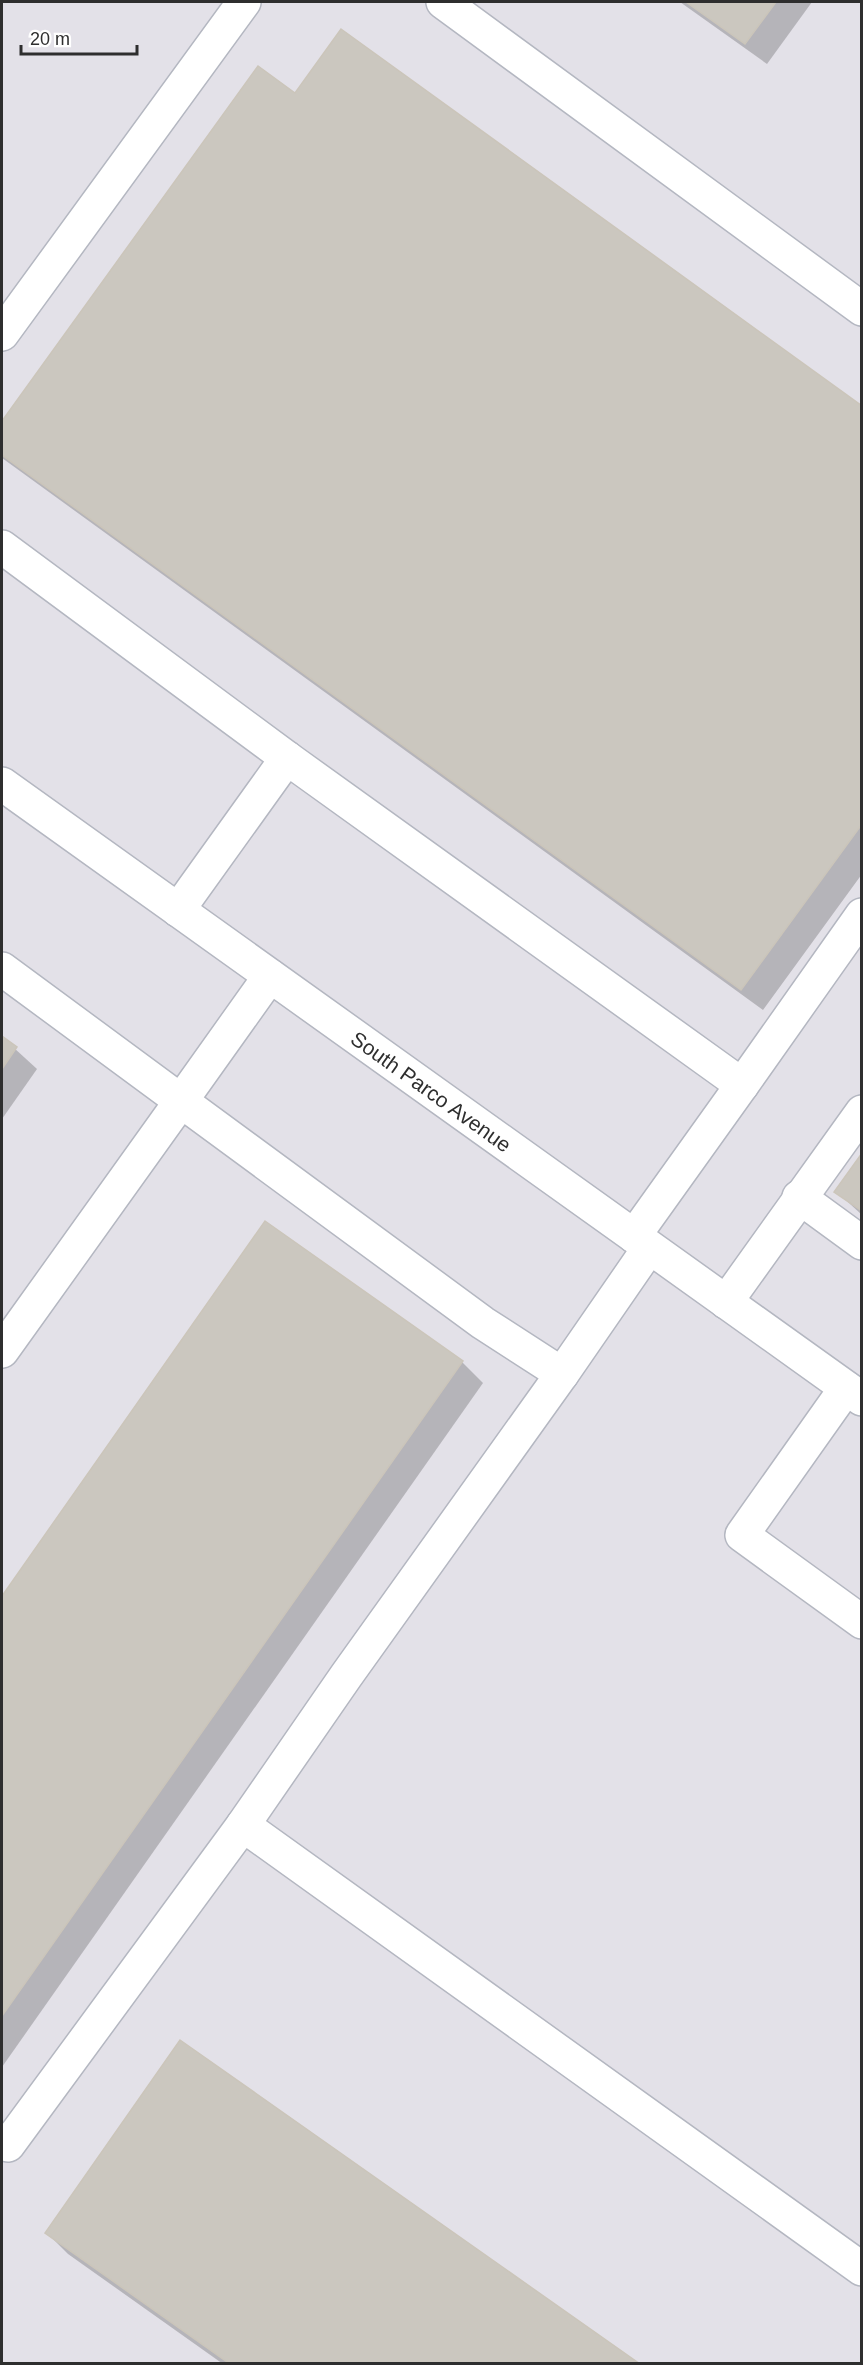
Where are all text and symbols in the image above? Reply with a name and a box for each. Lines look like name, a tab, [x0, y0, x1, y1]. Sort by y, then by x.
scale bar	[21, 18, 136, 56]
text: 20 m	[30, 29, 70, 49]
street label: South Parco Avenue	[347, 1026, 516, 1156]

